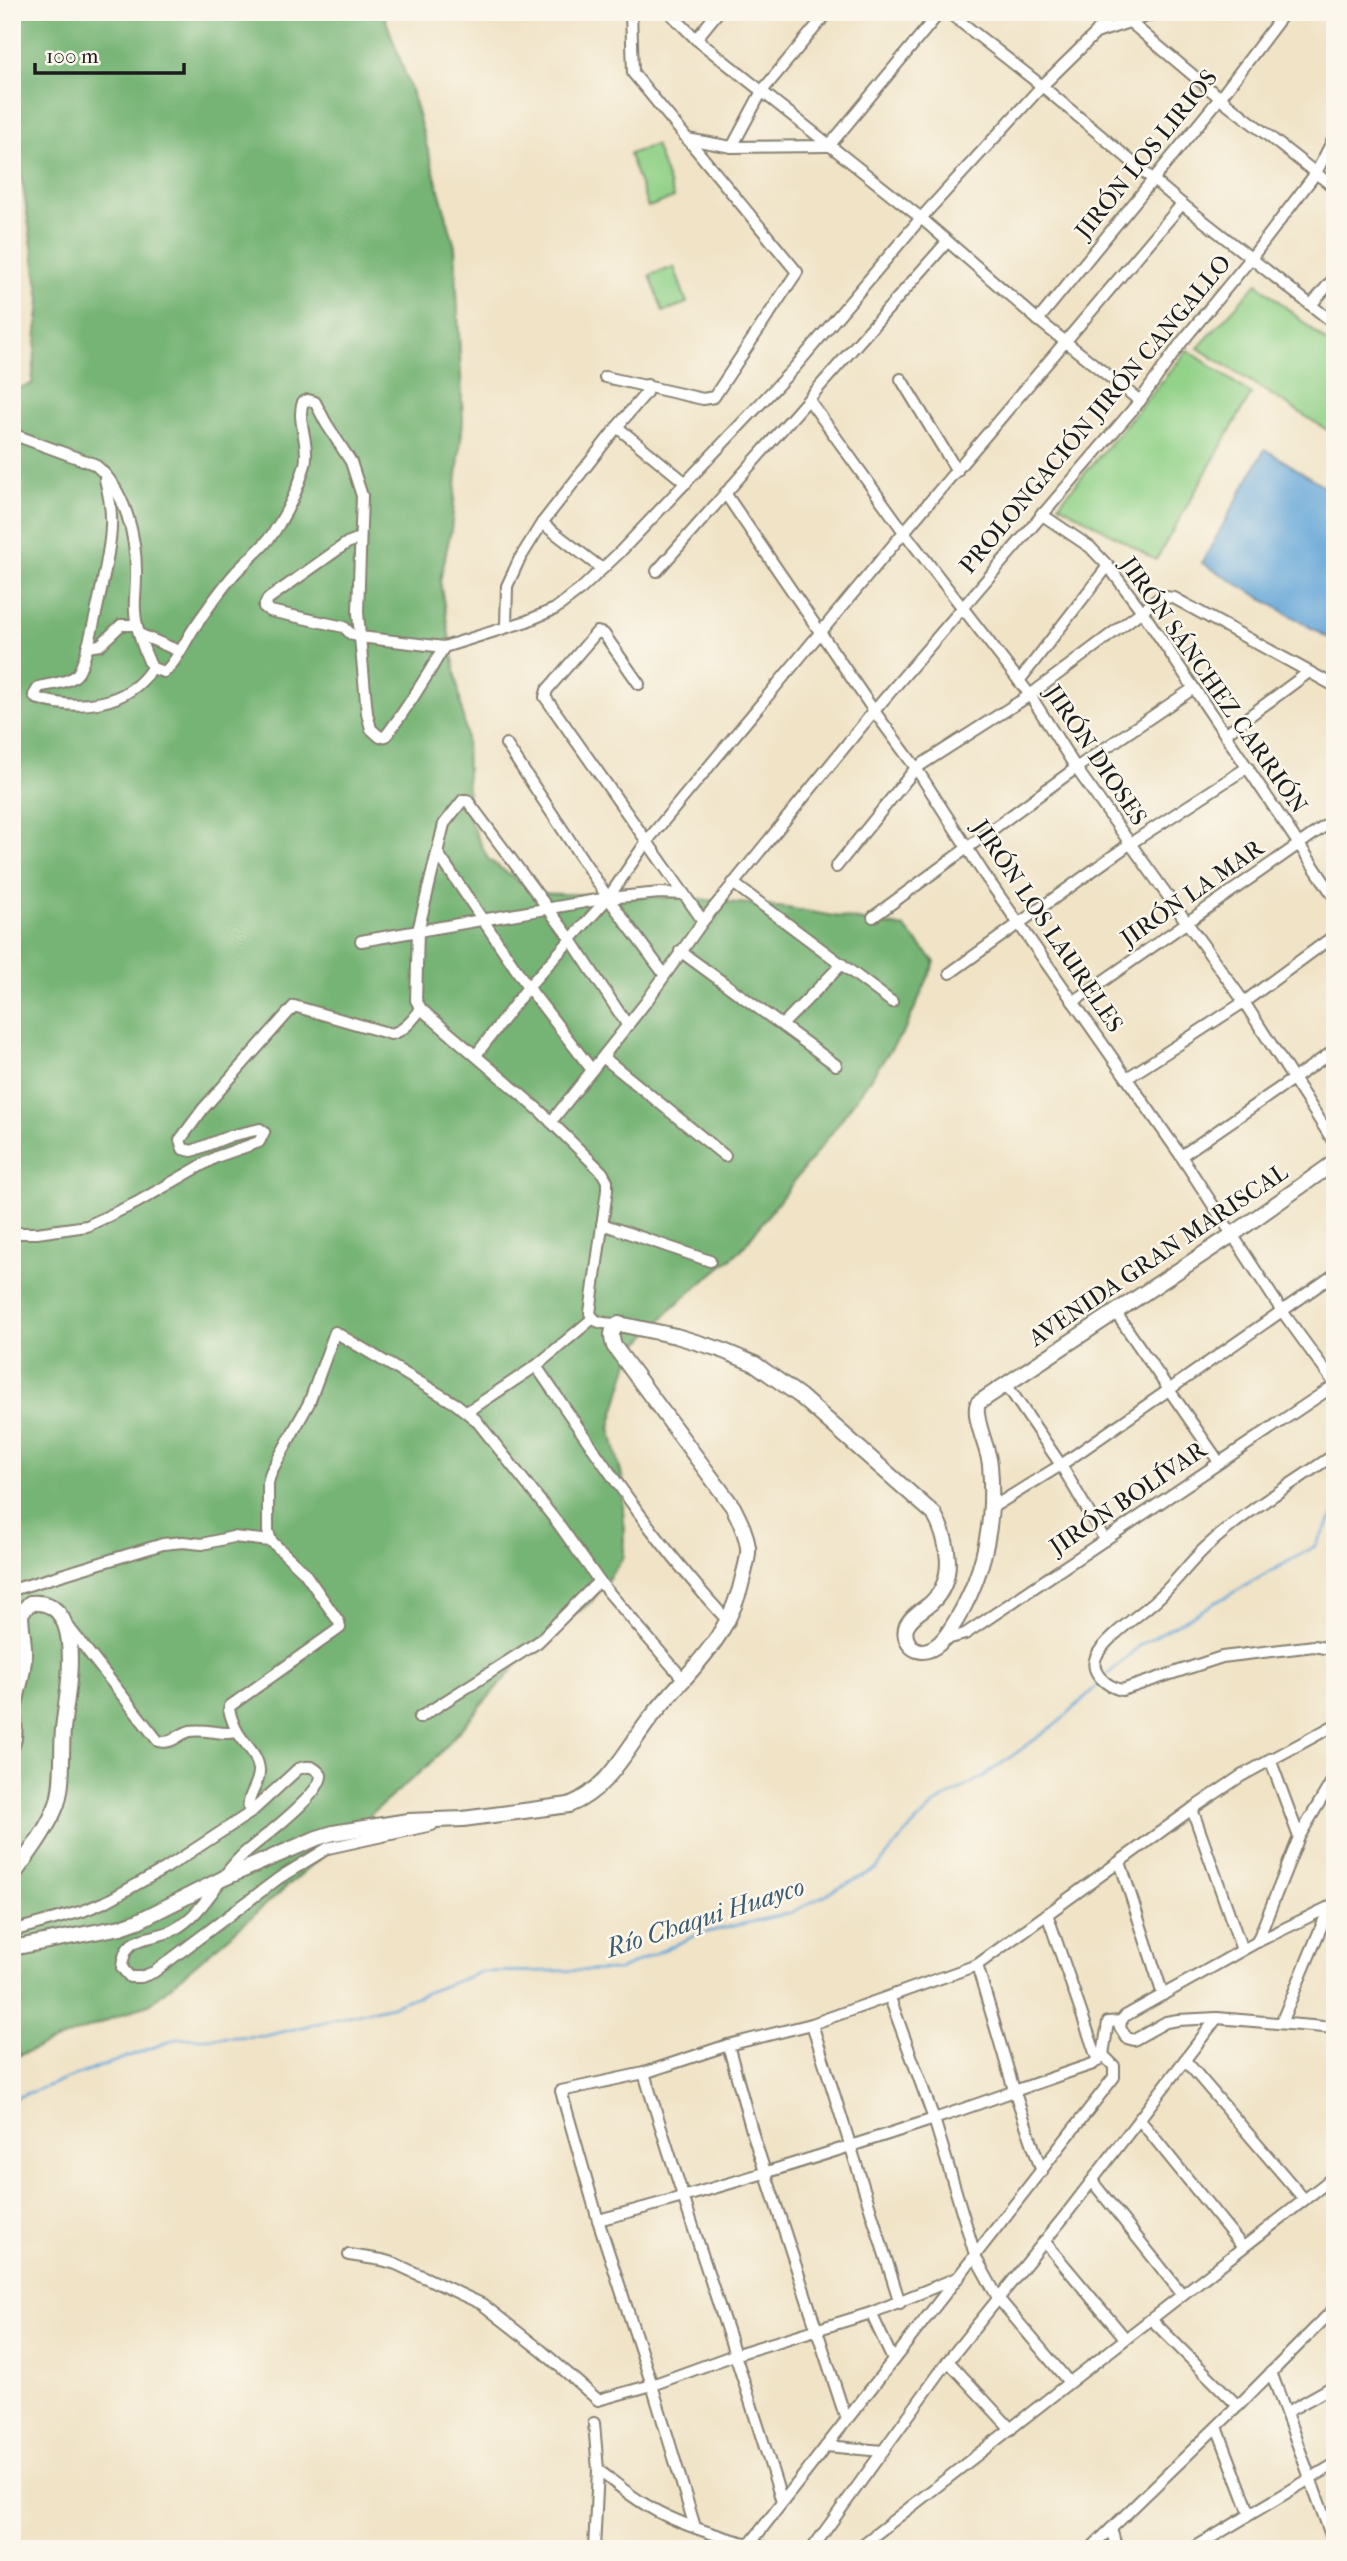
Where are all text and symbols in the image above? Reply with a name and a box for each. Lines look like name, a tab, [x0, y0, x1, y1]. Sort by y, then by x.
scale bar	[35, 32, 184, 76]
text: 100 m	[46, 44, 99, 68]
street label: JIRÓN LOS LIRIOS	[1067, 63, 1223, 246]
street label: PROLONGACIÓN JIRÓN CANGALLO	[953, 248, 1237, 579]
street label: JIRÓN SÁNCHEZ CARRIÓN	[1113, 549, 1314, 819]
street label: JIRÓN DIOSES	[1038, 678, 1154, 830]
street label: JIRÓN LOS LAURELES	[965, 812, 1130, 1038]
street label: JIRÓN LA MAR	[1113, 832, 1270, 954]
street label: AVENIDA GRAN MARISCAL	[1022, 1157, 1293, 1353]
street label: JIRÓN BOLÍVAR	[1042, 1434, 1213, 1562]
water label: Río Chaqui Huayco	[600, 1871, 808, 1965]

